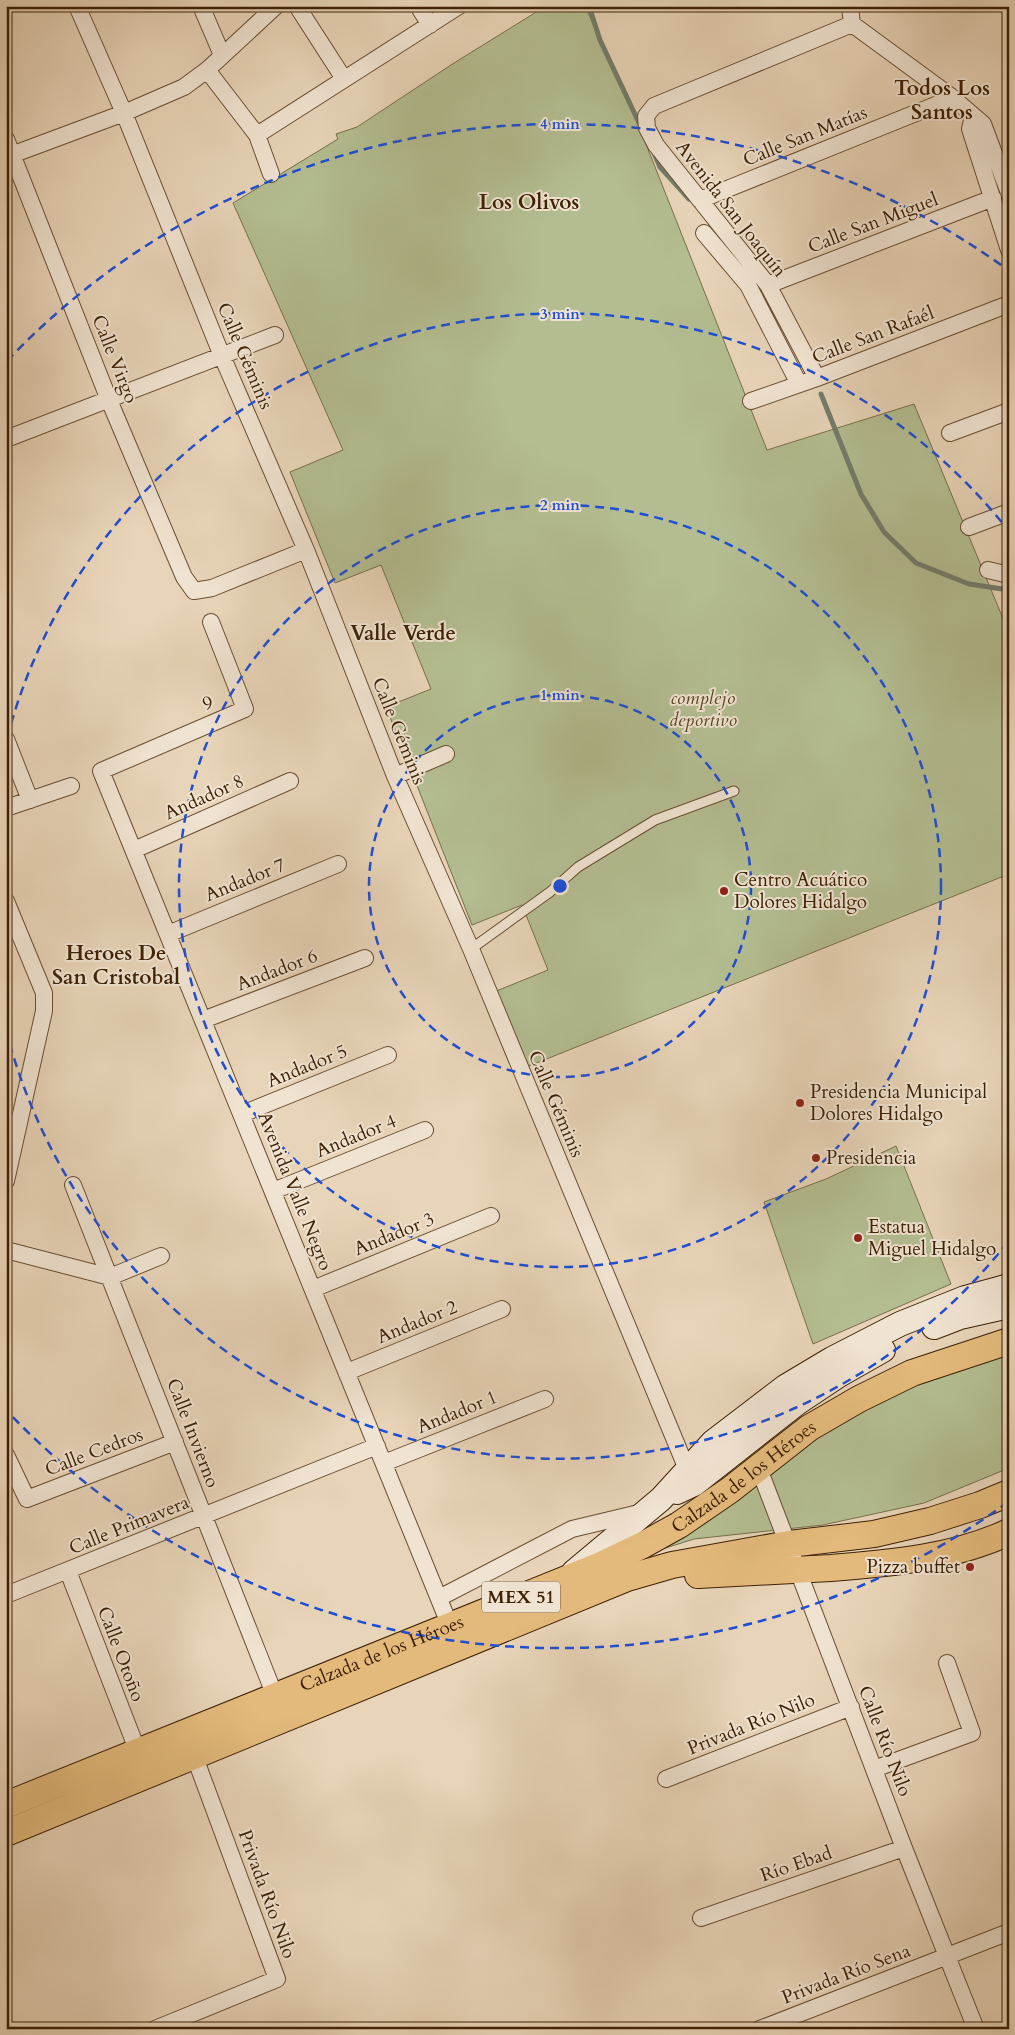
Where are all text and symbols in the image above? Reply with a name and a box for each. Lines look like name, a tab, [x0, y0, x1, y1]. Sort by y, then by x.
district label: Todos Los Santos	[894, 74, 990, 127]
street label: Calle San Matías	[739, 99, 871, 173]
text: 4 min	[540, 114, 580, 134]
street label: Avenida San Joaquín	[669, 135, 793, 283]
street label: Calle San Miguel	[804, 186, 942, 260]
district label: Los Olivos	[479, 188, 579, 217]
street label: Calle Géminis	[211, 299, 279, 413]
street label: Calle San Rafaél	[808, 300, 938, 370]
text: 3 min	[540, 304, 580, 324]
street label: Calle Virgo	[85, 311, 145, 407]
text: 2 min	[540, 495, 580, 515]
district label: Valle Verde	[350, 619, 456, 648]
street label: Calle Géminis	[366, 673, 432, 789]
text: 1 min	[540, 685, 580, 705]
park label: complejo deportivo	[669, 685, 737, 733]
street label: 9	[198, 689, 218, 717]
street label: Andador 8	[160, 768, 248, 826]
street label: Andador 7	[201, 852, 289, 908]
place label: Centro Acuático Dolores Hidalgo	[734, 867, 867, 915]
centre of rings	[551, 877, 569, 895]
marker: Centro Acuático Dolores Hidalgo	[718, 885, 730, 897]
district label: Heroes De San Cristobal	[52, 939, 180, 992]
street label: Andador 6	[233, 943, 321, 997]
street label: Andador 5	[263, 1038, 351, 1094]
street label: Calle Géminis	[522, 1047, 590, 1161]
place label: Presidencia Municipal Dolores Hidalgo	[810, 1079, 987, 1127]
marker: Presidencia Municipal Dolores Hidalgo	[794, 1097, 806, 1109]
street label: Avenida Valle Negro	[251, 1108, 339, 1274]
street label: Andador 4	[312, 1108, 400, 1164]
place label: Presidencia	[826, 1145, 916, 1171]
marker: Presidencia	[810, 1152, 822, 1164]
street label: Andador 3	[350, 1206, 438, 1262]
place label: Estatua Miguel Hidalgo	[868, 1214, 996, 1262]
marker: Estatua Miguel Hidalgo	[852, 1232, 864, 1244]
street label: Andador 2	[373, 1294, 461, 1350]
street label: Calle Invierno	[160, 1375, 226, 1491]
street label: Andador 1	[413, 1384, 501, 1440]
street label: Calzada de los Héroes	[666, 1414, 821, 1540]
street label: Calle Cedros	[41, 1421, 147, 1483]
street label: Calle Primavera	[65, 1489, 193, 1561]
place label: Pizza buffet	[866, 1554, 960, 1580]
marker: Pizza buffet	[964, 1561, 976, 1573]
road number: MEX 51	[482, 1581, 560, 1612]
street label: Calle Otoño	[91, 1603, 151, 1705]
street label: Calzada de los Héroes	[296, 1609, 468, 1698]
street label: Calle Río Nilo	[852, 1682, 918, 1800]
street label: Privada Río Nilo	[683, 1687, 819, 1761]
street label: Privada Río Nilo	[232, 1826, 302, 1962]
street label: Río Ebad	[757, 1840, 835, 1888]
street label: Privada Río Sena	[778, 1938, 914, 2010]

